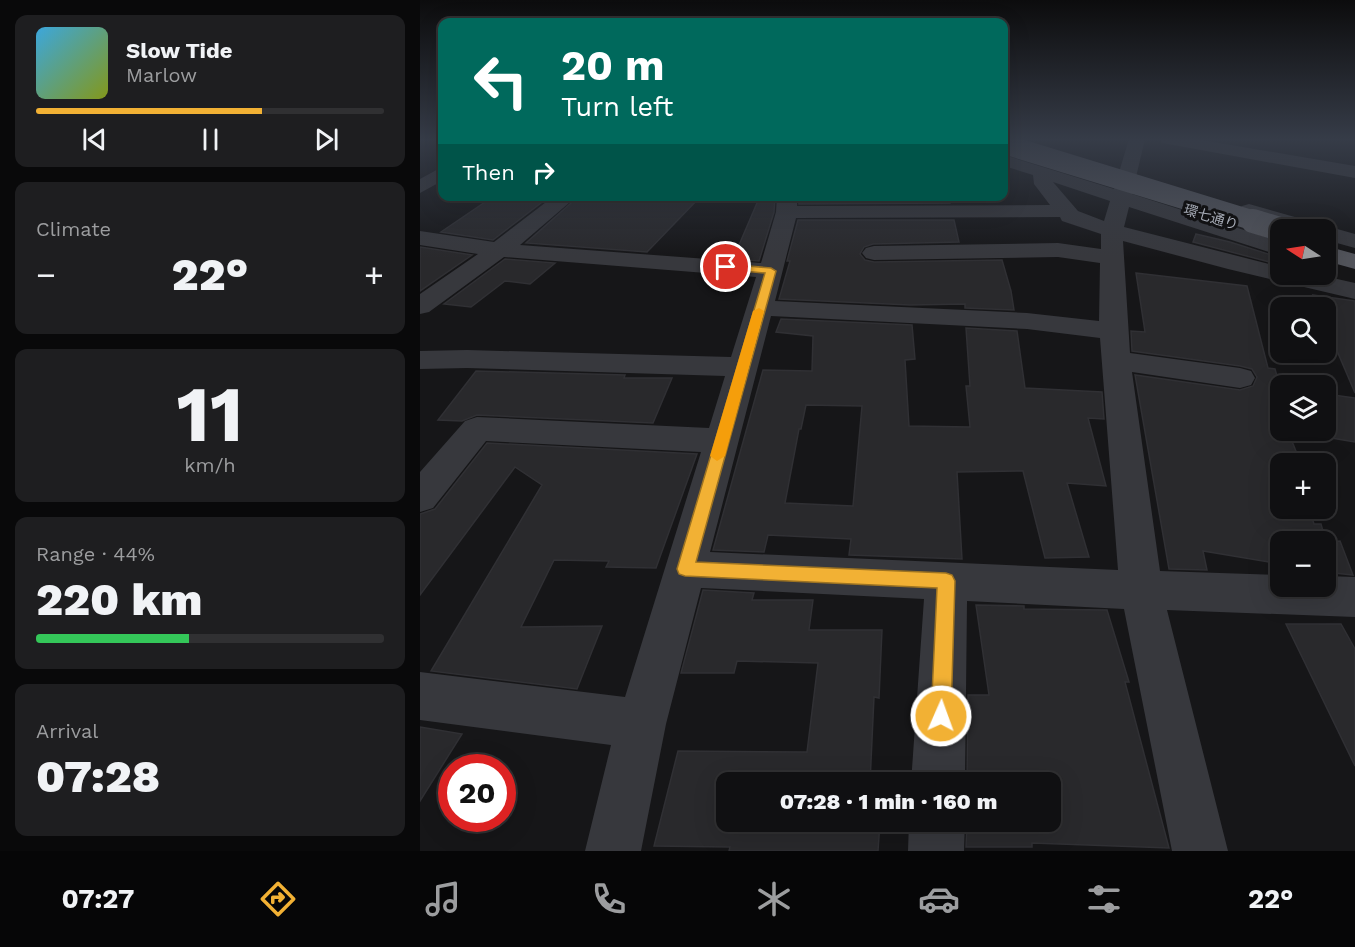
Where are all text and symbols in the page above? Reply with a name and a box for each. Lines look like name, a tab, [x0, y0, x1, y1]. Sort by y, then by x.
text: Slow Tide	[126, 38, 233, 63]
text: 20 m	[561, 41, 665, 90]
icon: left	[462, 42, 540, 120]
text: Marlow	[126, 63, 197, 87]
text: Turn left	[561, 91, 673, 123]
icon: previous	[78, 123, 111, 156]
icon: pause	[194, 123, 227, 156]
icon: next	[310, 123, 343, 156]
icon: right	[527, 156, 560, 189]
text: Then	[462, 160, 515, 185]
street label: 環七通り	[1182, 201, 1240, 233]
text: Climate	[36, 217, 111, 241]
north arrow	[1270, 219, 1336, 285]
map controls	[1270, 219, 1336, 597]
pin	[700, 241, 751, 292]
text: 22°	[172, 248, 248, 301]
icon: arrive	[709, 250, 742, 283]
text: −	[36, 255, 56, 294]
text: +	[364, 255, 384, 294]
button: search	[1270, 297, 1336, 363]
text: 11	[176, 368, 244, 460]
button: layers	[1270, 375, 1336, 441]
text: km/h	[184, 453, 236, 477]
button: +	[1270, 453, 1336, 519]
button: −	[1270, 531, 1336, 597]
text: Range · 44%	[36, 542, 155, 566]
text: 220 km	[36, 573, 202, 626]
position arrow	[909, 684, 973, 748]
text: Arrival	[36, 719, 98, 743]
text: 07:28	[36, 750, 160, 803]
speed limit sign: 20	[438, 754, 516, 832]
text: 07:28 · 1 min · 160 m	[780, 789, 997, 814]
icon: directions	[257, 878, 299, 920]
icon: music	[422, 878, 464, 920]
icon: phone	[588, 878, 630, 920]
icon: climate	[753, 878, 795, 920]
icon: car	[918, 878, 960, 920]
icon: filters	[1083, 878, 1125, 920]
text: 07:27	[62, 883, 134, 915]
text: 22°	[1248, 883, 1293, 915]

